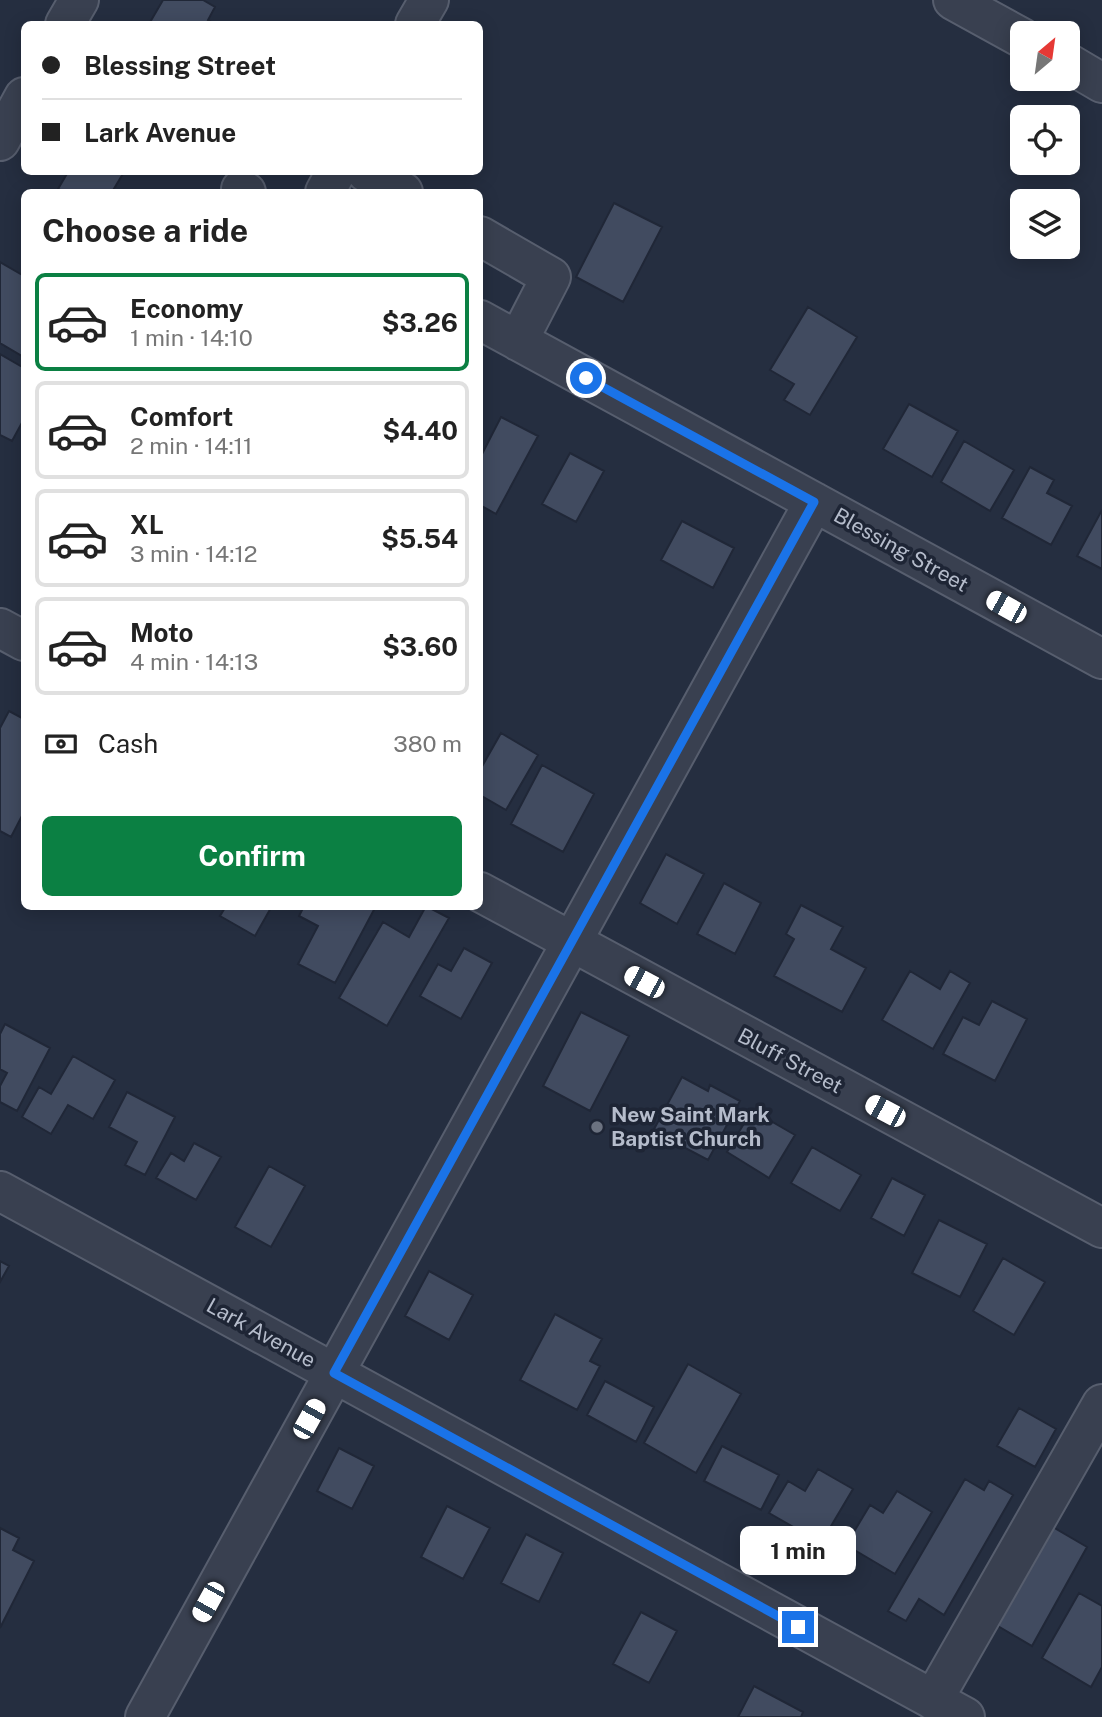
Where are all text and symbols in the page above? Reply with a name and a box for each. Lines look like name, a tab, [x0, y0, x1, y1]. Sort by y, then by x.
north arrow	[1010, 21, 1080, 91]
map controls	[1010, 21, 1080, 259]
text: Blessing Street	[84, 50, 276, 81]
button: locate	[1010, 105, 1080, 175]
text: Lark Avenue	[84, 117, 236, 148]
button: layers	[1010, 189, 1080, 259]
text: Choose a ride	[42, 212, 248, 249]
icon: car	[46, 291, 109, 354]
text: Economy	[130, 293, 243, 324]
text: $3.26	[382, 307, 458, 338]
text: 1 min · 14:10	[130, 324, 253, 351]
route start	[570, 362, 602, 394]
icon: car	[46, 399, 109, 462]
text: Comfort	[130, 401, 233, 432]
text: $4.40	[383, 415, 458, 446]
text: 2 min · 14:11	[130, 432, 252, 459]
street label: Blessing Street	[830, 502, 973, 597]
icon: car	[46, 507, 109, 570]
text: XL	[130, 509, 164, 540]
text: $5.54	[381, 523, 458, 554]
text: 3 min · 14:12	[130, 540, 257, 567]
car	[983, 588, 1030, 626]
icon: car	[46, 615, 109, 678]
text: Moto	[130, 617, 193, 648]
text: $3.60	[382, 631, 458, 662]
text: 4 min · 14:13	[130, 648, 258, 675]
icon: cash	[42, 725, 80, 763]
text: Cash	[98, 728, 158, 759]
text: 380 m	[393, 730, 462, 757]
button: Confirm	[42, 816, 462, 896]
car	[621, 963, 668, 1001]
street label: Bluff Street	[734, 1023, 847, 1099]
car	[862, 1092, 909, 1130]
place label: New Saint Mark Baptist Church	[611, 1102, 770, 1151]
marker: New Saint Mark Baptist Church	[589, 1119, 605, 1135]
street label: Lark Avenue	[202, 1292, 320, 1373]
car	[290, 1396, 329, 1442]
callout: 1 min	[740, 1526, 856, 1574]
text: 1 min	[770, 1537, 826, 1564]
car	[189, 1579, 228, 1625]
route end	[782, 1611, 814, 1643]

